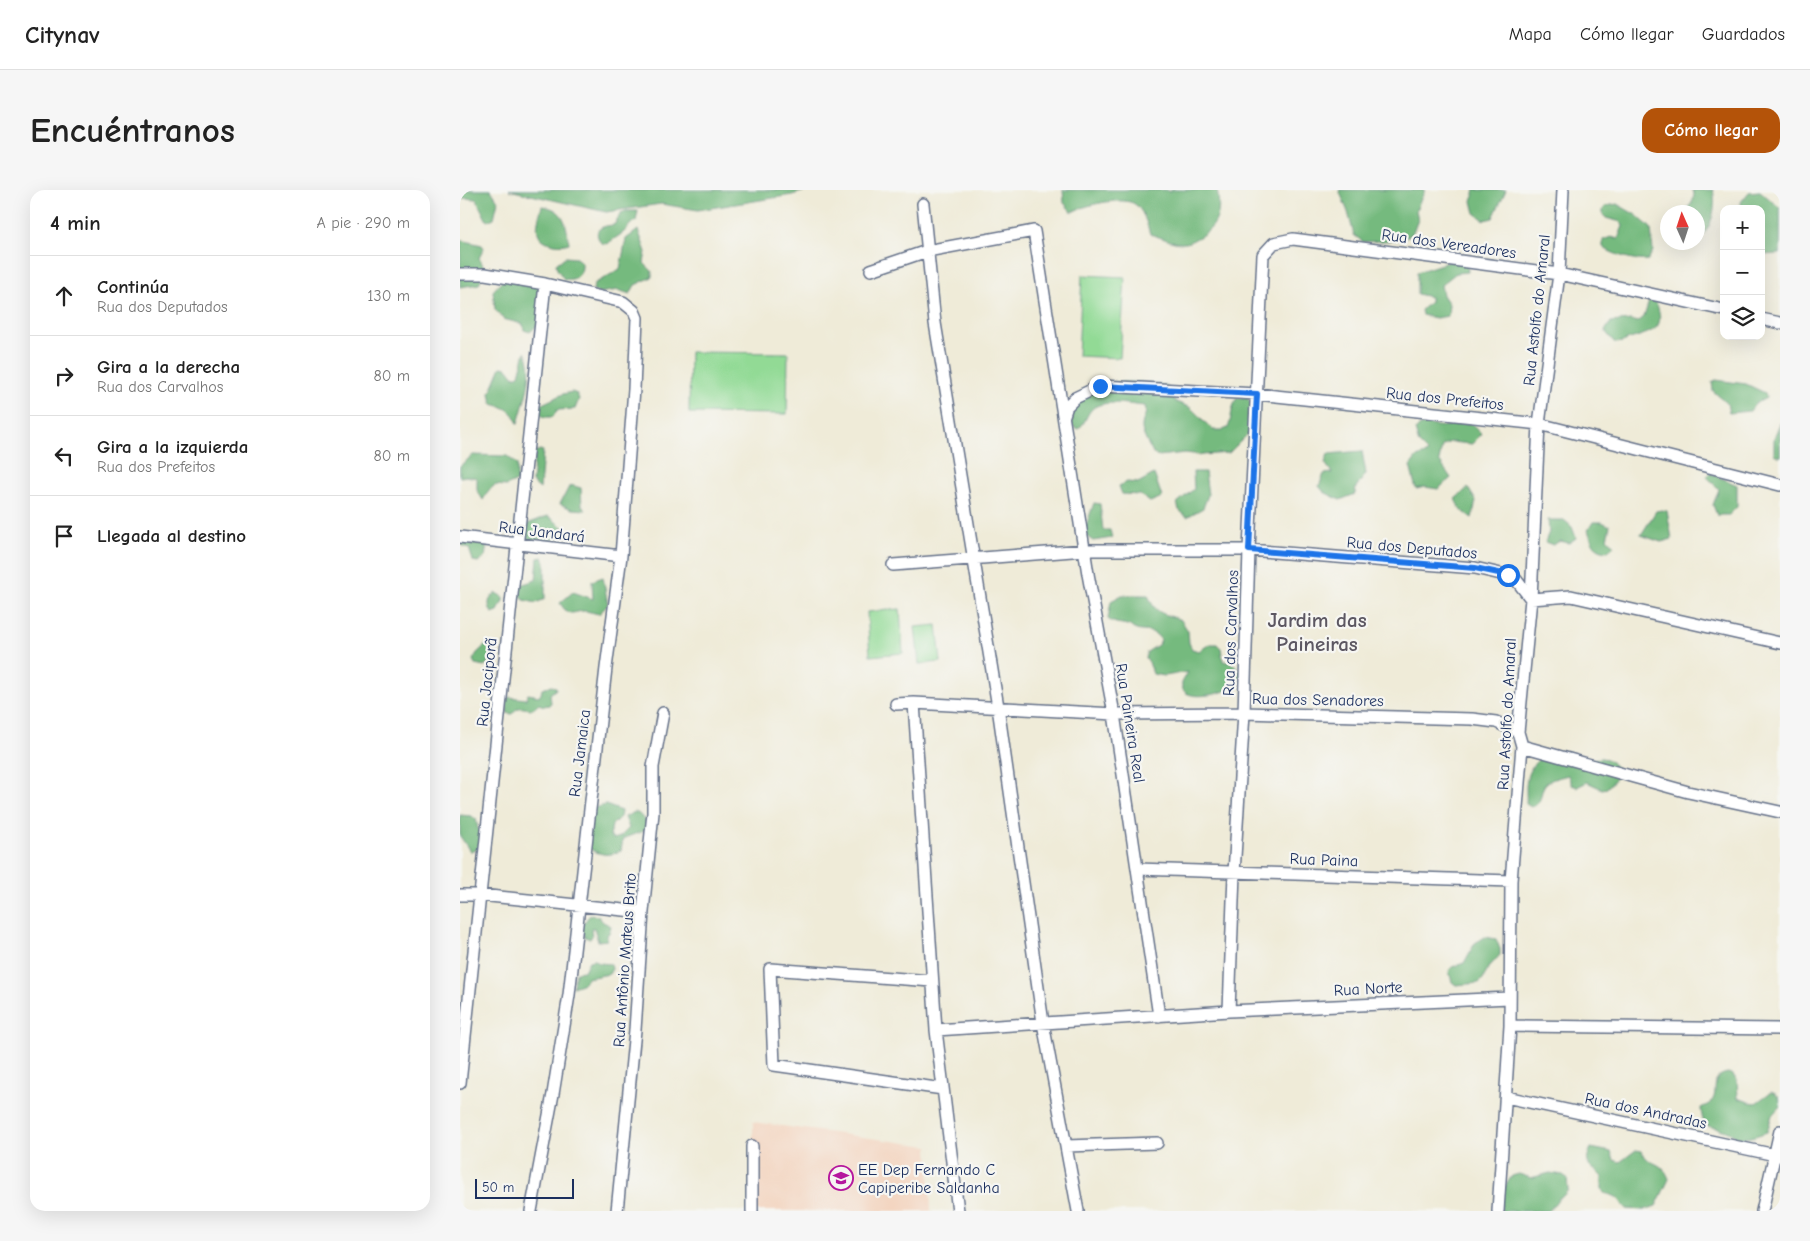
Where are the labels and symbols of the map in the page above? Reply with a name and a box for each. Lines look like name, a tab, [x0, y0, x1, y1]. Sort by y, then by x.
north arrow	[1660, 205, 1705, 250]
street label: Rua dos Vereadores	[1380, 226, 1518, 262]
street label: Rua Astolfo do Amaral	[1520, 233, 1554, 387]
route end	[1089, 375, 1112, 398]
street label: Rua dos Prefeitos	[1385, 384, 1505, 414]
street label: Rua Jandará	[498, 518, 586, 546]
street label: Rua dos Deputados	[1346, 533, 1478, 563]
route start	[1497, 564, 1520, 587]
street label: Rua dos Carvalhos	[1220, 569, 1242, 696]
district label: Jardim das Paineiras	[1267, 608, 1367, 656]
street label: Rua Jaciporã	[473, 637, 501, 727]
street label: Rua Astolfo do Amaral	[1494, 638, 1520, 791]
street label: Rua Paineira Real	[1112, 662, 1148, 784]
street label: Rua dos Senadores	[1252, 690, 1384, 710]
street label: Rua Jamaica	[566, 708, 594, 798]
street label: Rua Paina	[1289, 850, 1359, 870]
street label: Rua Antônio Mateus Brito	[610, 872, 640, 1048]
street label: Rua Norte	[1333, 978, 1403, 1000]
street label: Rua dos Andradas	[1583, 1089, 1709, 1133]
place label: EE Dep Fernando C Capiperibe Saldanha	[858, 1161, 1000, 1197]
school or university icon: EE Dep Fernando C Capiperibe Saldanha	[828, 1165, 854, 1191]
scale bar	[475, 1176, 574, 1199]

